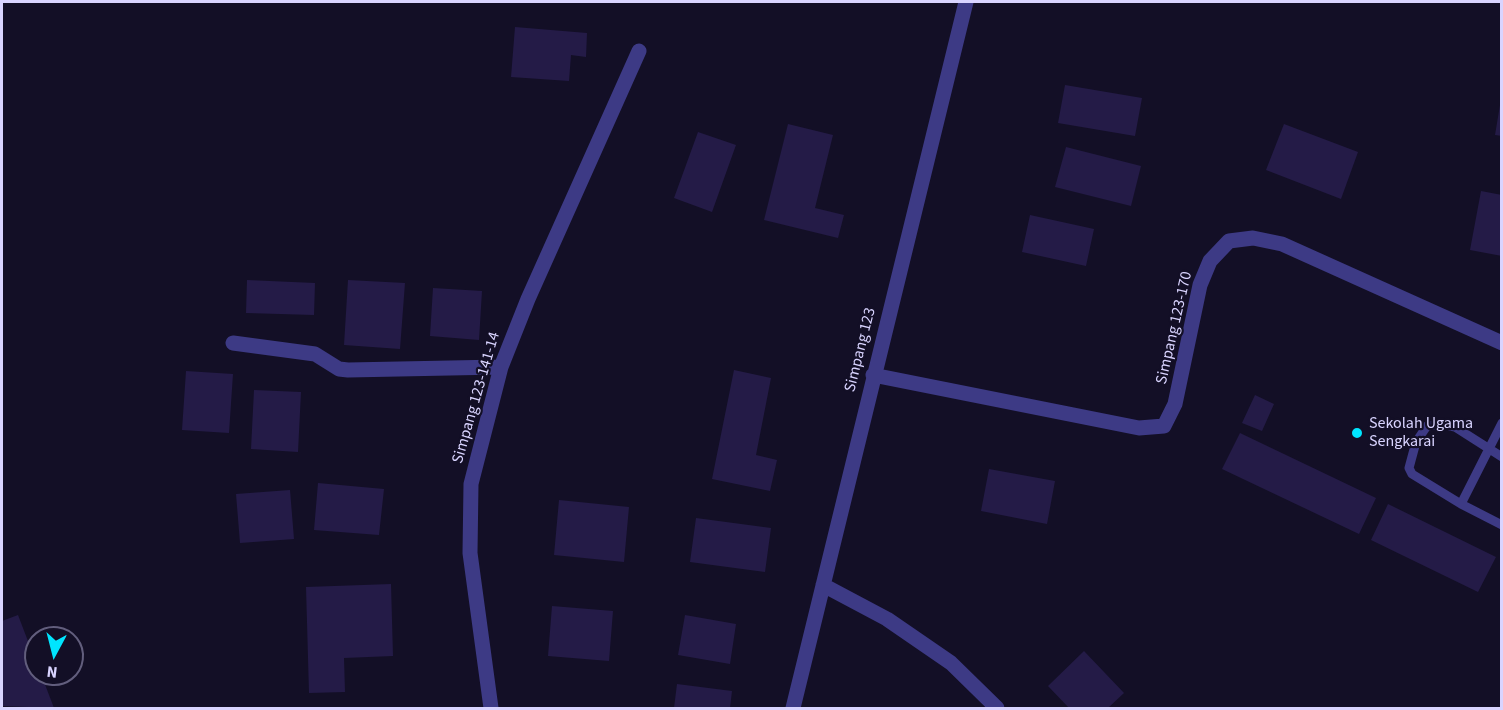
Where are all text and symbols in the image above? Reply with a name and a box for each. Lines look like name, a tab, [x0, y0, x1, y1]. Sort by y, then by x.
street label: Simpang 123-170	[1153, 270, 1197, 386]
street label: Simpang 123	[841, 306, 881, 394]
street label: Simpang 123-141-14	[449, 330, 505, 466]
place label: Sekolah Ugama Sengkarai	[1369, 414, 1473, 452]
marker: Sekolah Ugama Sengkarai	[1350, 426, 1364, 440]
north arrow	[24, 626, 84, 686]
text: N	[45, 660, 59, 683]

